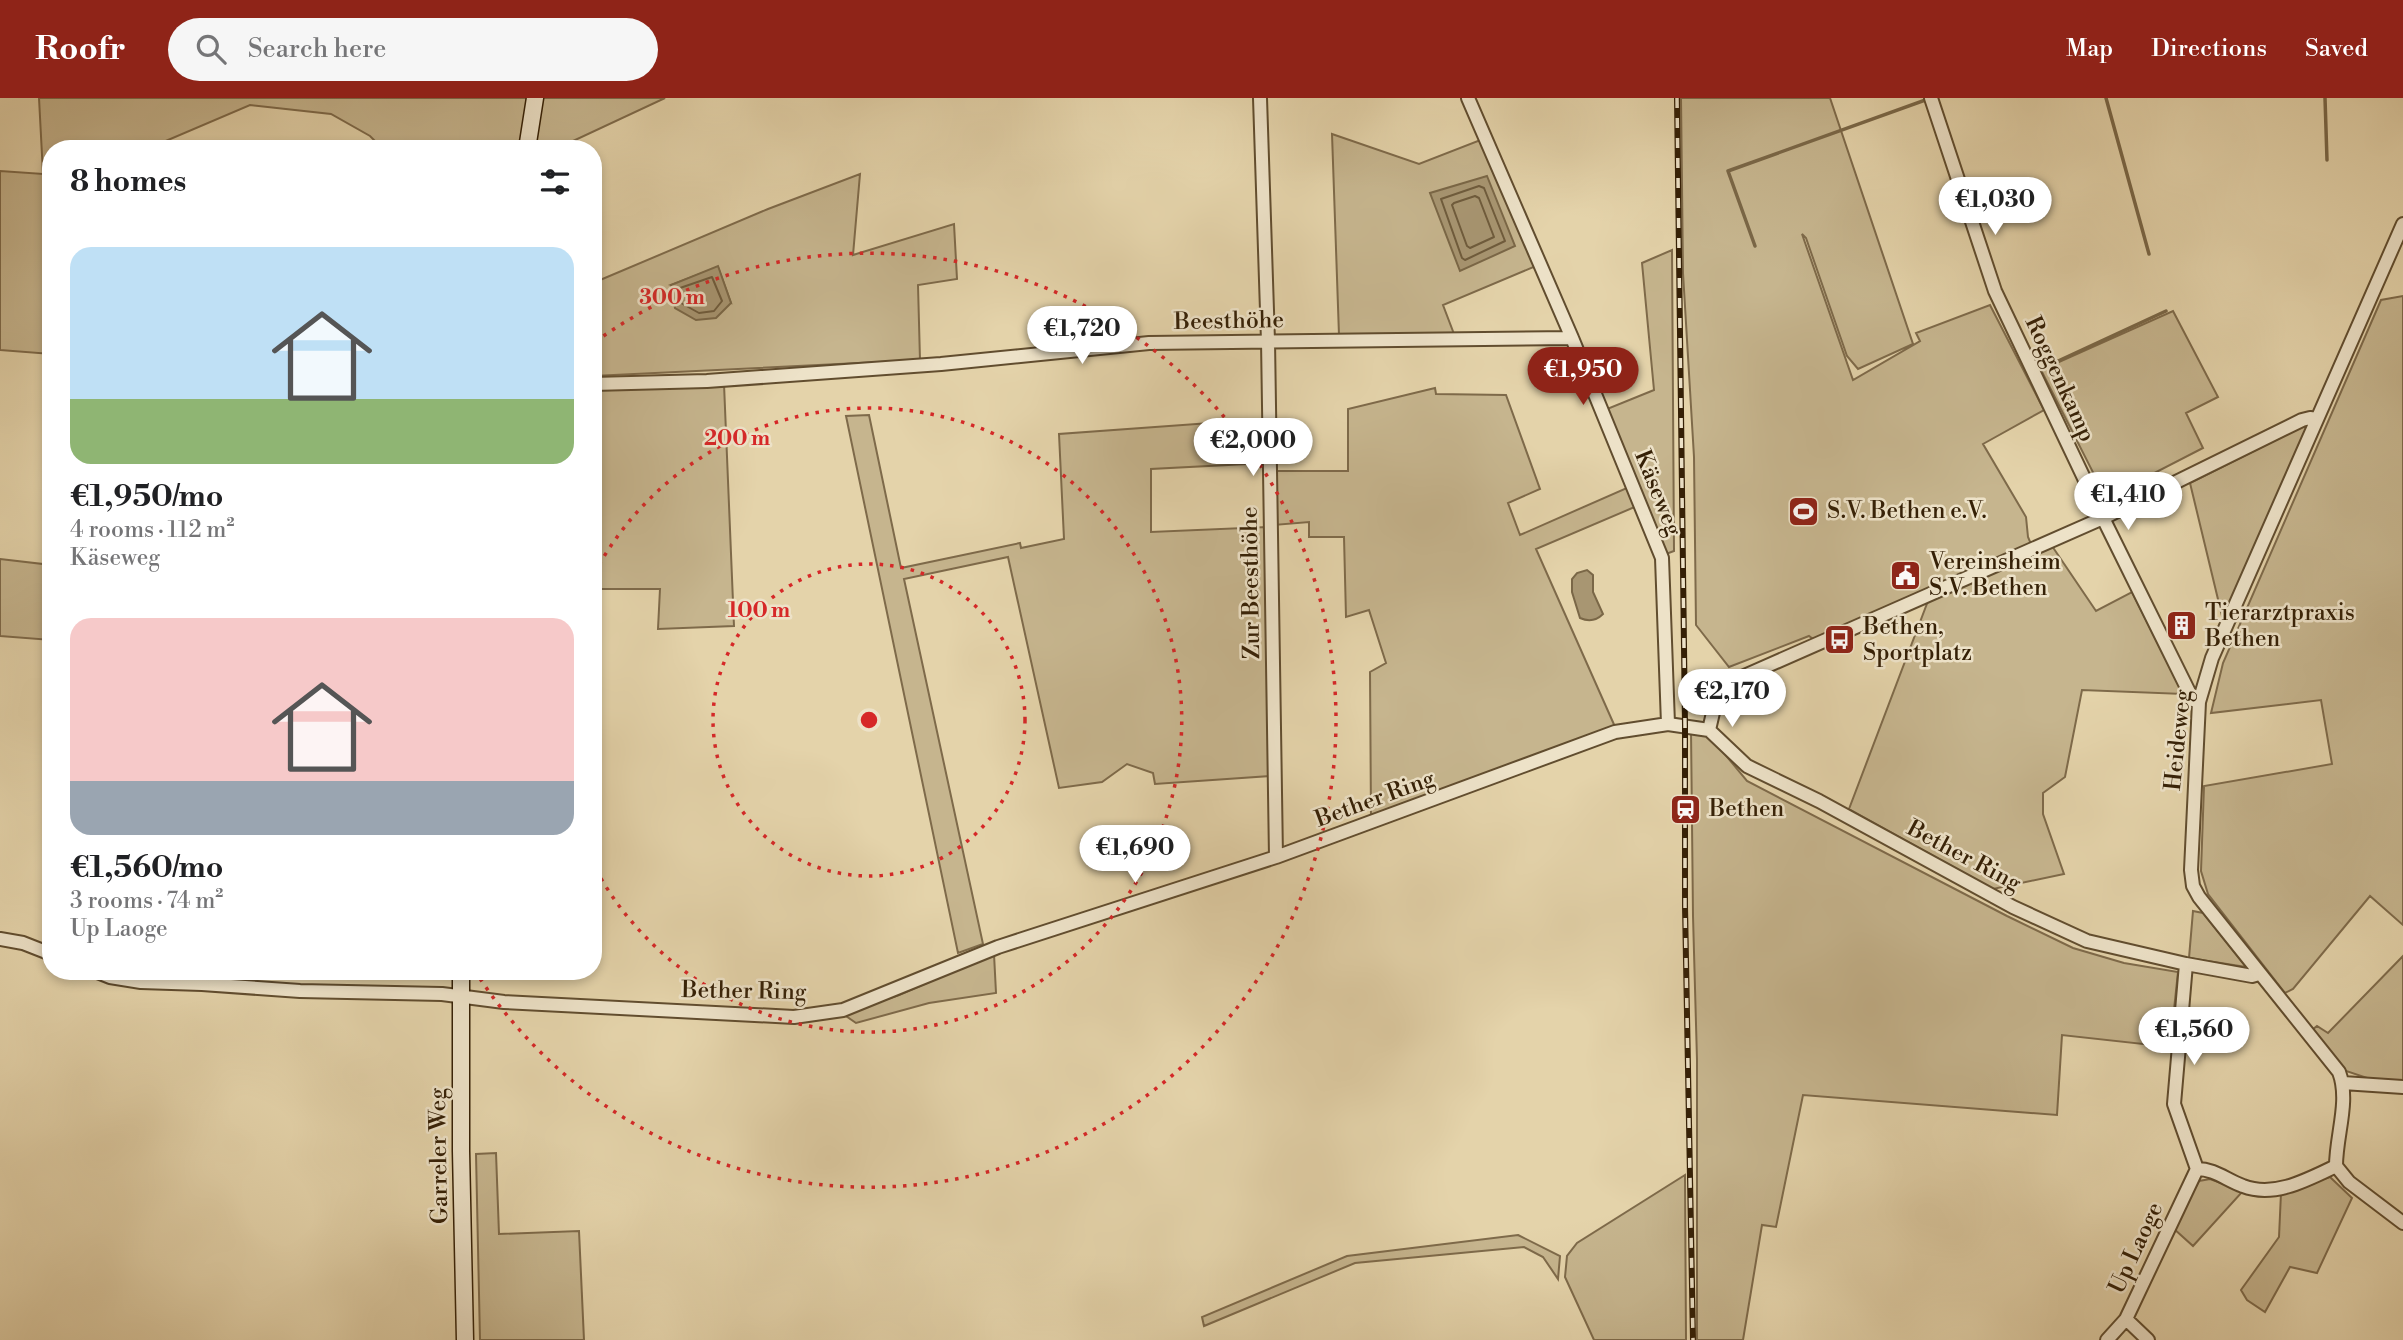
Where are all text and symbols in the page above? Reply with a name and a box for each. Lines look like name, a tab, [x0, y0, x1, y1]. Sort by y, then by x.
search box	[168, 18, 658, 81]
text: Roofr	[35, 29, 126, 70]
icon: search	[192, 30, 230, 68]
text: Search here	[248, 33, 386, 65]
text: Map	[2066, 34, 2113, 64]
text: Directions	[2151, 34, 2267, 64]
text: Saved	[2305, 34, 2368, 64]
text: 8 homes	[70, 163, 186, 201]
icon: filters	[536, 163, 574, 201]
pin: €1,030	[1938, 178, 2052, 237]
text: €1,030	[1955, 186, 2035, 214]
text: 300 m	[639, 285, 705, 311]
icon: home	[259, 293, 385, 419]
pin: €1,720	[1025, 306, 1139, 366]
street label: Beesthöhe	[1173, 306, 1284, 336]
street label: Roggenkamp	[2019, 312, 2101, 446]
text: €1,720	[1043, 315, 1121, 343]
pin: €1,950	[1526, 348, 1640, 407]
text: €1,950	[1544, 356, 1622, 384]
pin: €2,000	[1196, 418, 1310, 478]
text: 200 m	[704, 426, 770, 452]
text: €2,000	[1210, 427, 1296, 455]
street label: Käseweg	[1628, 446, 1688, 540]
pin: €1,410	[2071, 472, 2185, 532]
text: €1,950/mo	[70, 478, 224, 516]
text: €1,410	[2090, 481, 2166, 509]
sports icon: S.V. Bethen e.V.	[1787, 494, 1821, 528]
place label: S.V. Bethen e.V.	[1827, 497, 1987, 525]
street label: Zur Beesthöhe	[1236, 506, 1266, 660]
text: 4 rooms · 112 m²	[70, 516, 235, 544]
text: Käseweg	[70, 544, 160, 572]
place label: Vereinsheim S.V. Bethen	[1928, 548, 2061, 602]
public building icon: Vereinsheim S.V. Bethen	[1889, 558, 1923, 592]
text: 100 m	[728, 598, 790, 624]
place label: Tierarztpraxis Bethen	[2204, 599, 2355, 653]
building icon: Tierarztpraxis Bethen	[2165, 609, 2199, 643]
place label: Bethen, Sportplatz	[1862, 613, 1972, 667]
bus stop icon: Bethen, Sportplatz	[1823, 623, 1857, 657]
icon: home	[259, 664, 385, 790]
pin: €2,170	[1675, 670, 1789, 729]
text: €2,170	[1694, 678, 1770, 706]
street label: Heideweg	[2159, 688, 2197, 792]
centre of rings	[857, 708, 881, 732]
street label: Bether Ring	[1310, 764, 1439, 834]
station icon: Bethen	[1669, 792, 1703, 826]
place label: Bethen	[1708, 795, 1785, 823]
street label: Bether Ring	[1901, 814, 2026, 898]
pin: €1,690	[1078, 826, 1192, 885]
text: €1,690	[1095, 834, 1175, 862]
text: €1,560/mo	[70, 849, 224, 887]
text: 3 rooms · 74 m²	[70, 887, 223, 915]
text: Up Laoge	[70, 915, 168, 943]
street label: Bether Ring	[680, 976, 807, 1006]
pin: €1,560	[2137, 1007, 2251, 1067]
text: €1,560	[2155, 1016, 2233, 1044]
street label: Garreler Weg	[424, 1088, 454, 1224]
street label: Up Laoge	[2103, 1198, 2169, 1298]

